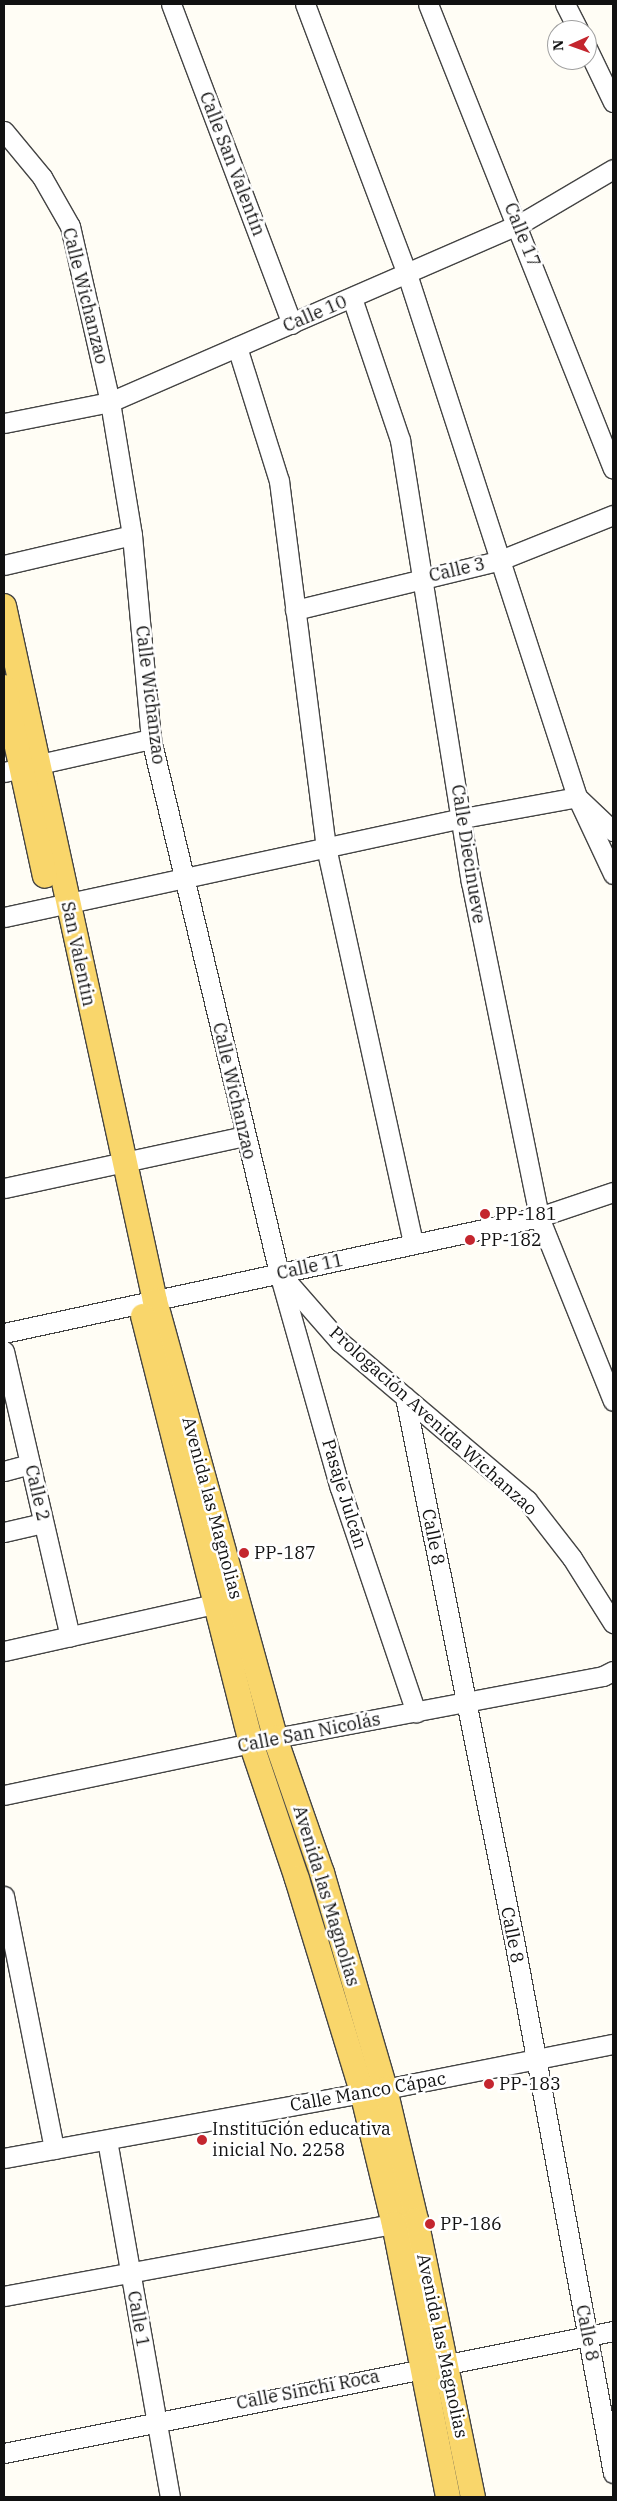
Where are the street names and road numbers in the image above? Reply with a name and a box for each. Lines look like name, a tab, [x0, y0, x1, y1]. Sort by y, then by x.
street label: Calle San Valentín	[195, 89, 269, 239]
street label: Calle 17	[499, 200, 545, 270]
street label: Calle Wichanzao	[58, 226, 112, 366]
street label: Calle 10	[280, 291, 350, 337]
street label: Calle 3	[427, 553, 487, 587]
street label: Calle Wichanzao	[131, 624, 169, 766]
street label: Calle Diecinueve	[446, 783, 490, 925]
street label: San Valentin	[56, 900, 100, 1008]
street label: Calle Wichanzao	[208, 1020, 260, 1162]
street label: Calle 11	[275, 1249, 345, 1285]
street label: Prologación Avenida Wichanzao	[325, 1322, 541, 1520]
street label: Avenida las Magnolias	[177, 1414, 247, 1602]
street label: Pasaje Julcán	[317, 1436, 371, 1552]
street label: Calle 2	[20, 1463, 54, 1523]
street label: Calle 8	[417, 1507, 449, 1567]
street label: Calle San Nicolás	[236, 1709, 382, 1757]
street label: Avenida las Magnolias	[288, 1803, 364, 1989]
street label: Calle 8	[496, 1905, 528, 1965]
street label: Calle Manco Cápac	[288, 2068, 448, 2116]
street label: Avenida las Magnolias	[412, 2252, 472, 2440]
street label: Calle 1	[122, 2289, 154, 2349]
street label: Calle 8	[571, 2303, 603, 2363]
street label: Calle Sinchi Roca	[235, 2366, 381, 2414]

